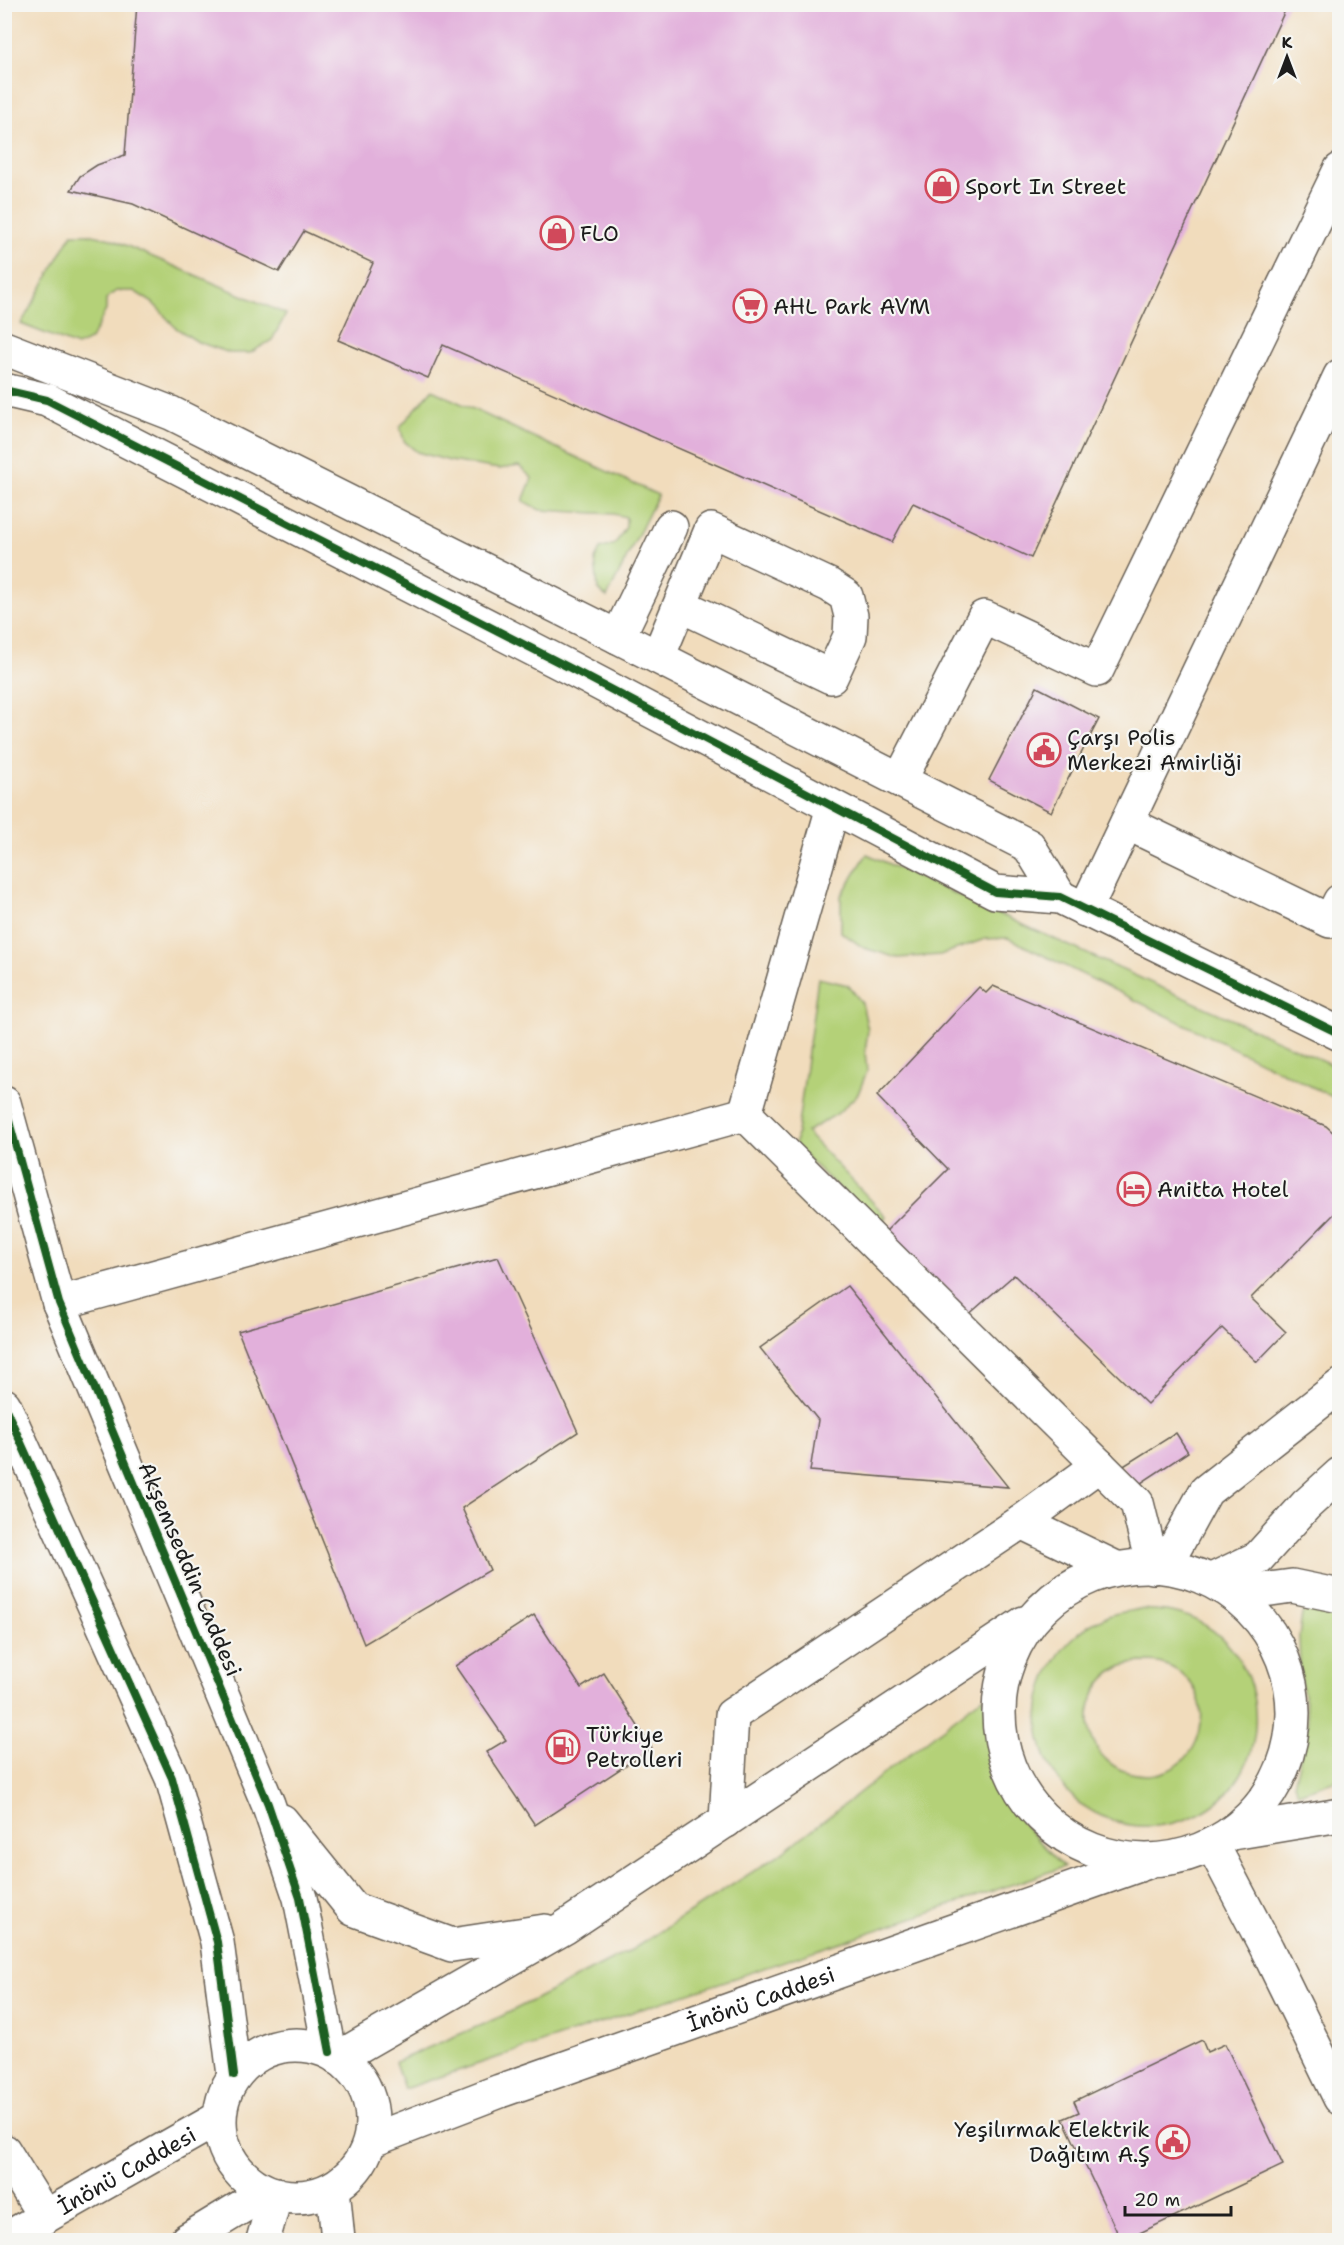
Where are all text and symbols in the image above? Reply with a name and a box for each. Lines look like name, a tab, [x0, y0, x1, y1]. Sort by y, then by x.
north arrow	[1257, 27, 1317, 87]
text: K	[1282, 32, 1293, 53]
shop icon: Sport In Street	[924, 168, 960, 204]
place label: Sport In Street	[965, 172, 1126, 201]
shop icon: FLO	[539, 215, 575, 251]
place label: FLO	[580, 219, 619, 248]
supermarket icon: AHL Park AVM	[732, 288, 768, 324]
place label: AHL Park AVM	[773, 292, 930, 321]
place label: Çarşı Polis Merkezi Amirliği	[1067, 723, 1242, 777]
public building icon: Çarşı Polis Merkezi Amirliği	[1026, 732, 1062, 768]
hotel icon: Anitta Hotel	[1116, 1171, 1152, 1207]
place label: Anitta Hotel	[1157, 1175, 1289, 1204]
street label: Akşemseddin Caddesi	[132, 1457, 248, 1681]
place label: Türkiye Petrolleri	[586, 1720, 683, 1774]
fuel station icon: Türkiye Petrolleri	[545, 1729, 581, 1765]
street label: İnönü Caddesi	[683, 1959, 839, 2038]
place label: Yeşilırmak Elektrik Dağıtım A.Ş	[954, 2115, 1150, 2169]
street label: İnönü Caddesi	[52, 2120, 201, 2221]
public building icon: Yeşilırmak Elektrik Dağıtım A.Ş	[1155, 2124, 1191, 2160]
scale bar	[1125, 2179, 1232, 2217]
text: 20 m	[1134, 2188, 1180, 2212]

